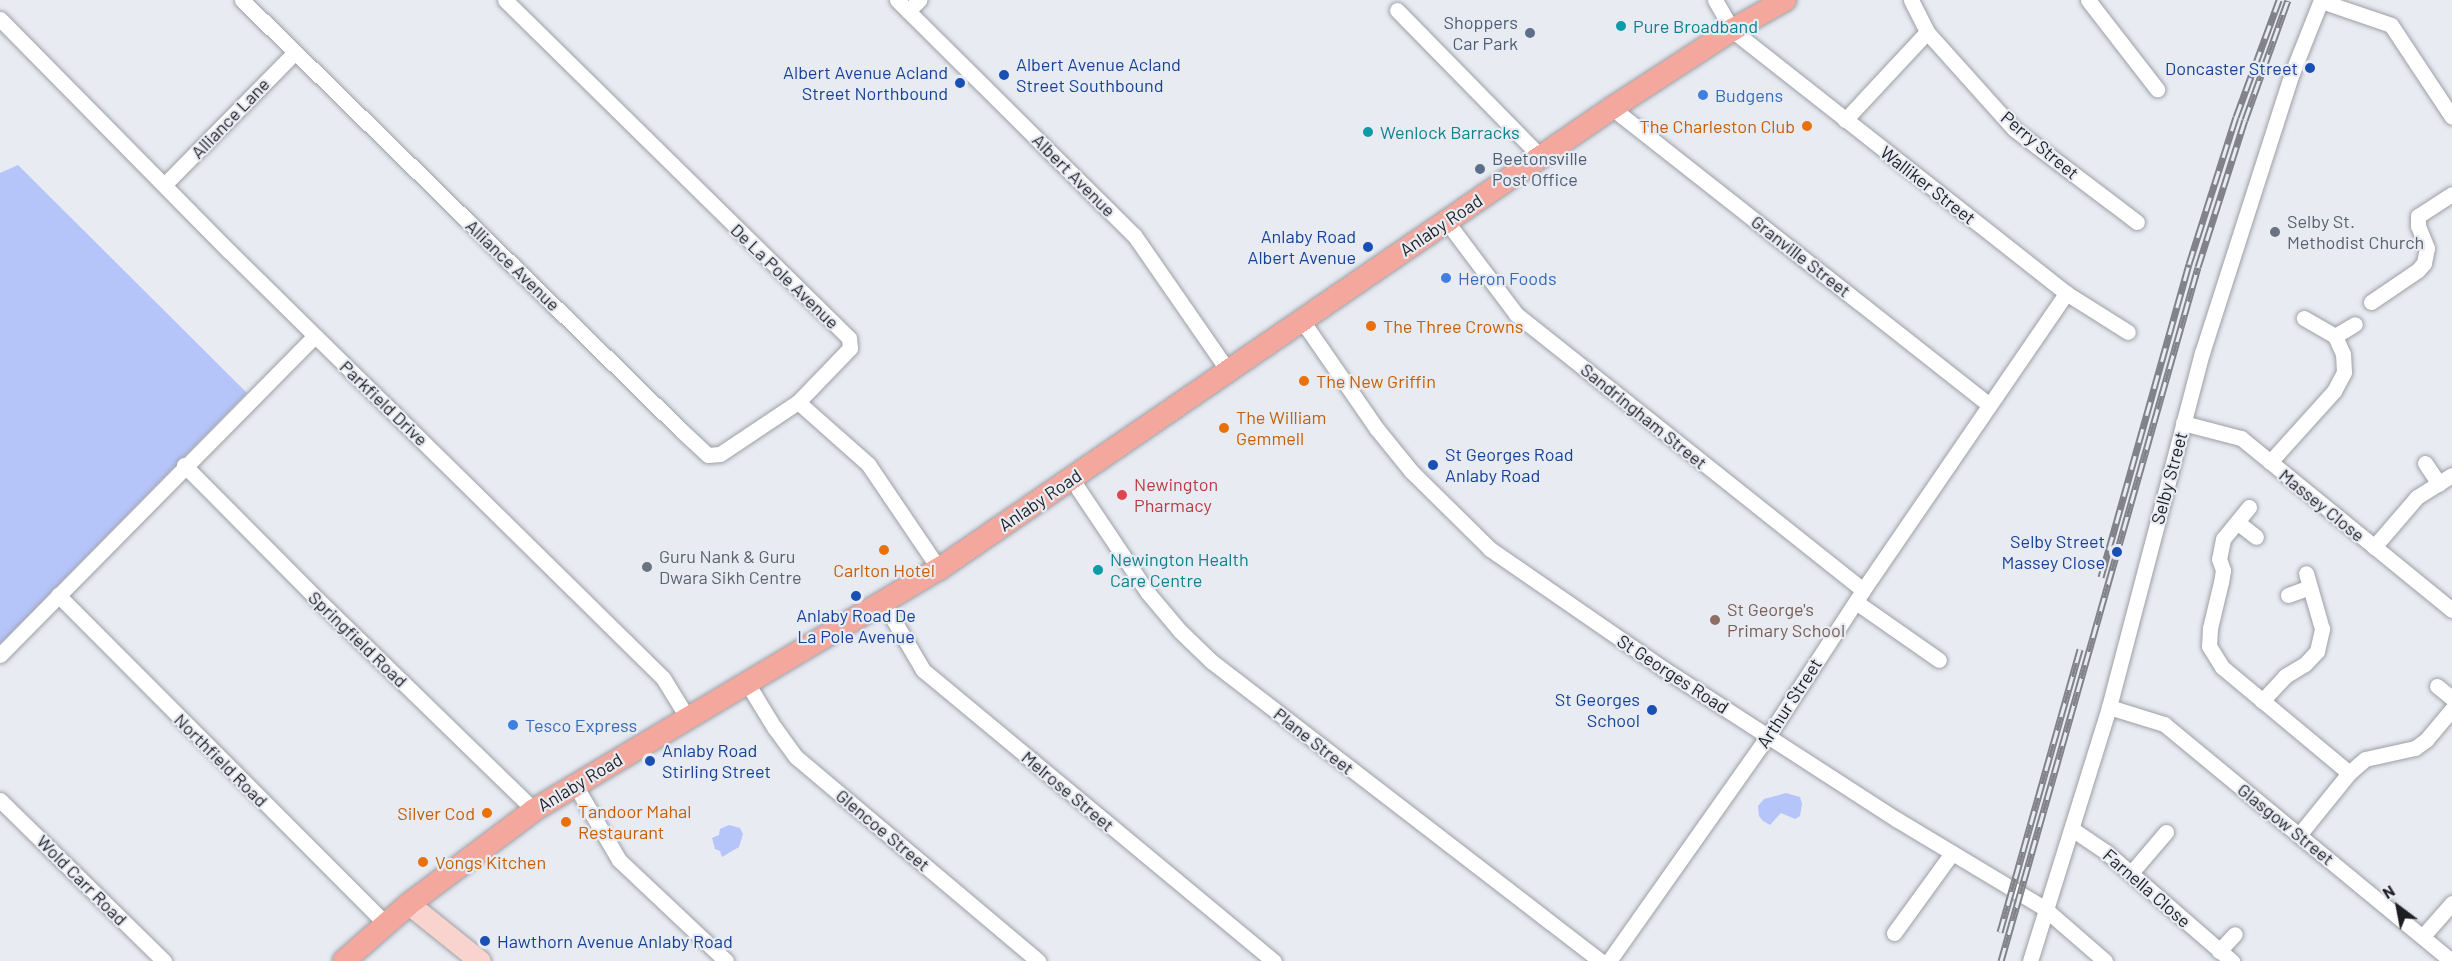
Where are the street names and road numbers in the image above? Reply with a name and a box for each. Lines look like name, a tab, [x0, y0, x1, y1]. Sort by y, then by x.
street label: Alliance Lane	[186, 73, 274, 163]
street label: Perry Street	[1997, 106, 2083, 184]
street label: Albert Avenue	[1028, 129, 1120, 221]
street label: Walliker Street	[1876, 141, 1980, 229]
street label: Anlaby Road	[1395, 189, 1487, 261]
street label: Granville Street	[1747, 211, 1855, 301]
street label: Alliance Avenue	[462, 215, 564, 315]
street label: De La Pole Avenue	[726, 219, 844, 333]
street label: Parkfield Drive	[336, 356, 432, 450]
street label: Sandringham Street	[1577, 358, 1711, 474]
street label: Selby Street	[2146, 429, 2192, 527]
street label: Anlaby Road	[994, 464, 1086, 536]
street label: Massey Close	[2275, 464, 2369, 546]
street label: Springfield Road	[304, 586, 412, 692]
street label: St Georges Road	[1613, 630, 1733, 718]
street label: Arthur Street	[1752, 654, 1826, 752]
street label: Plane Street	[1270, 703, 1358, 779]
street label: Northfield Road	[170, 709, 272, 811]
street label: Melrose Street	[1017, 746, 1119, 836]
street label: Anlaby Road	[534, 748, 626, 816]
street label: Glasgow Street	[2233, 779, 2339, 869]
street label: Glencoe Street	[832, 785, 934, 875]
street label: Wold Carr Road	[32, 830, 132, 930]
street label: Farnella Close	[2099, 844, 2195, 932]

